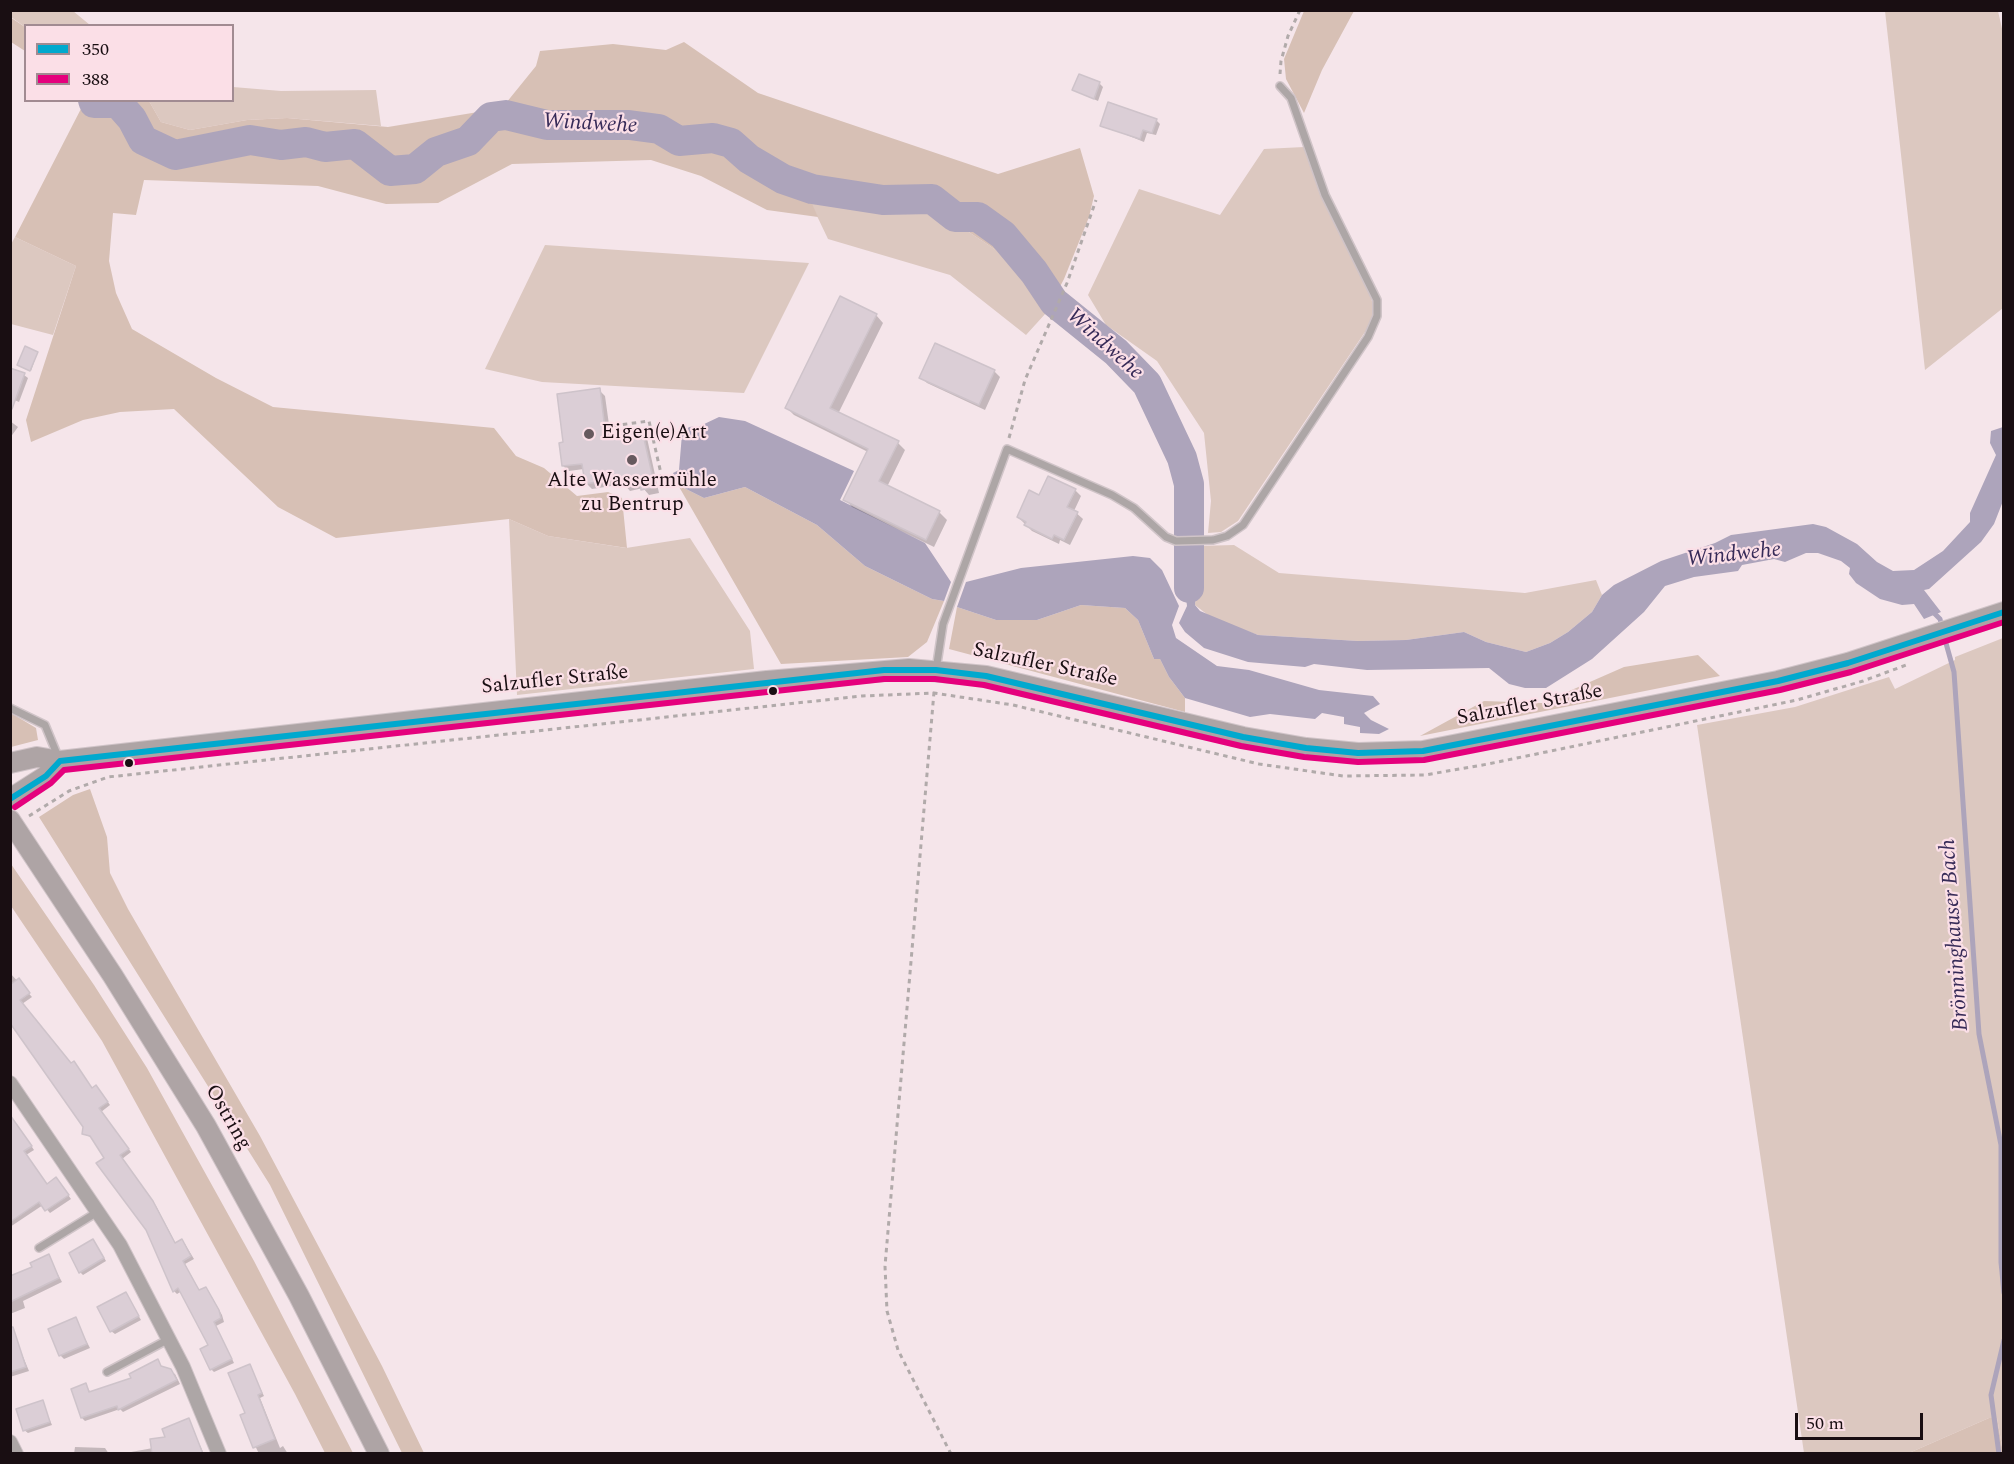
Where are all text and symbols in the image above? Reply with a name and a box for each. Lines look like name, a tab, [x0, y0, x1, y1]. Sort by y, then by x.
legend	[24, 24, 234, 102]
text: 350	[82, 36, 109, 63]
text: 388	[82, 66, 109, 93]
water label: Windwehe	[542, 109, 638, 141]
water label: Windwehe	[1060, 303, 1148, 387]
place label: Eigen(e)Art	[601, 421, 707, 447]
marker: Eigen(e)Art	[582, 427, 596, 441]
marker: Alte Wassermühle zu Bentrup	[625, 453, 639, 467]
place label: Alte Wassermühle zu Bentrup	[547, 469, 717, 519]
water label: Windwehe	[1686, 538, 1782, 574]
street label: Salzufler Straße	[970, 638, 1120, 694]
street label: Salzufler Straße	[480, 661, 630, 701]
street label: Salzufler Straße	[1455, 680, 1605, 732]
unlabelled marker	[767, 685, 779, 697]
unlabelled marker	[123, 757, 135, 769]
water label: Brönninghauser Bach	[1936, 838, 1976, 1032]
street label: Ostring	[198, 1081, 256, 1155]
scale bar	[1798, 1401, 1926, 1439]
text: 50 m	[1806, 1410, 1844, 1437]

